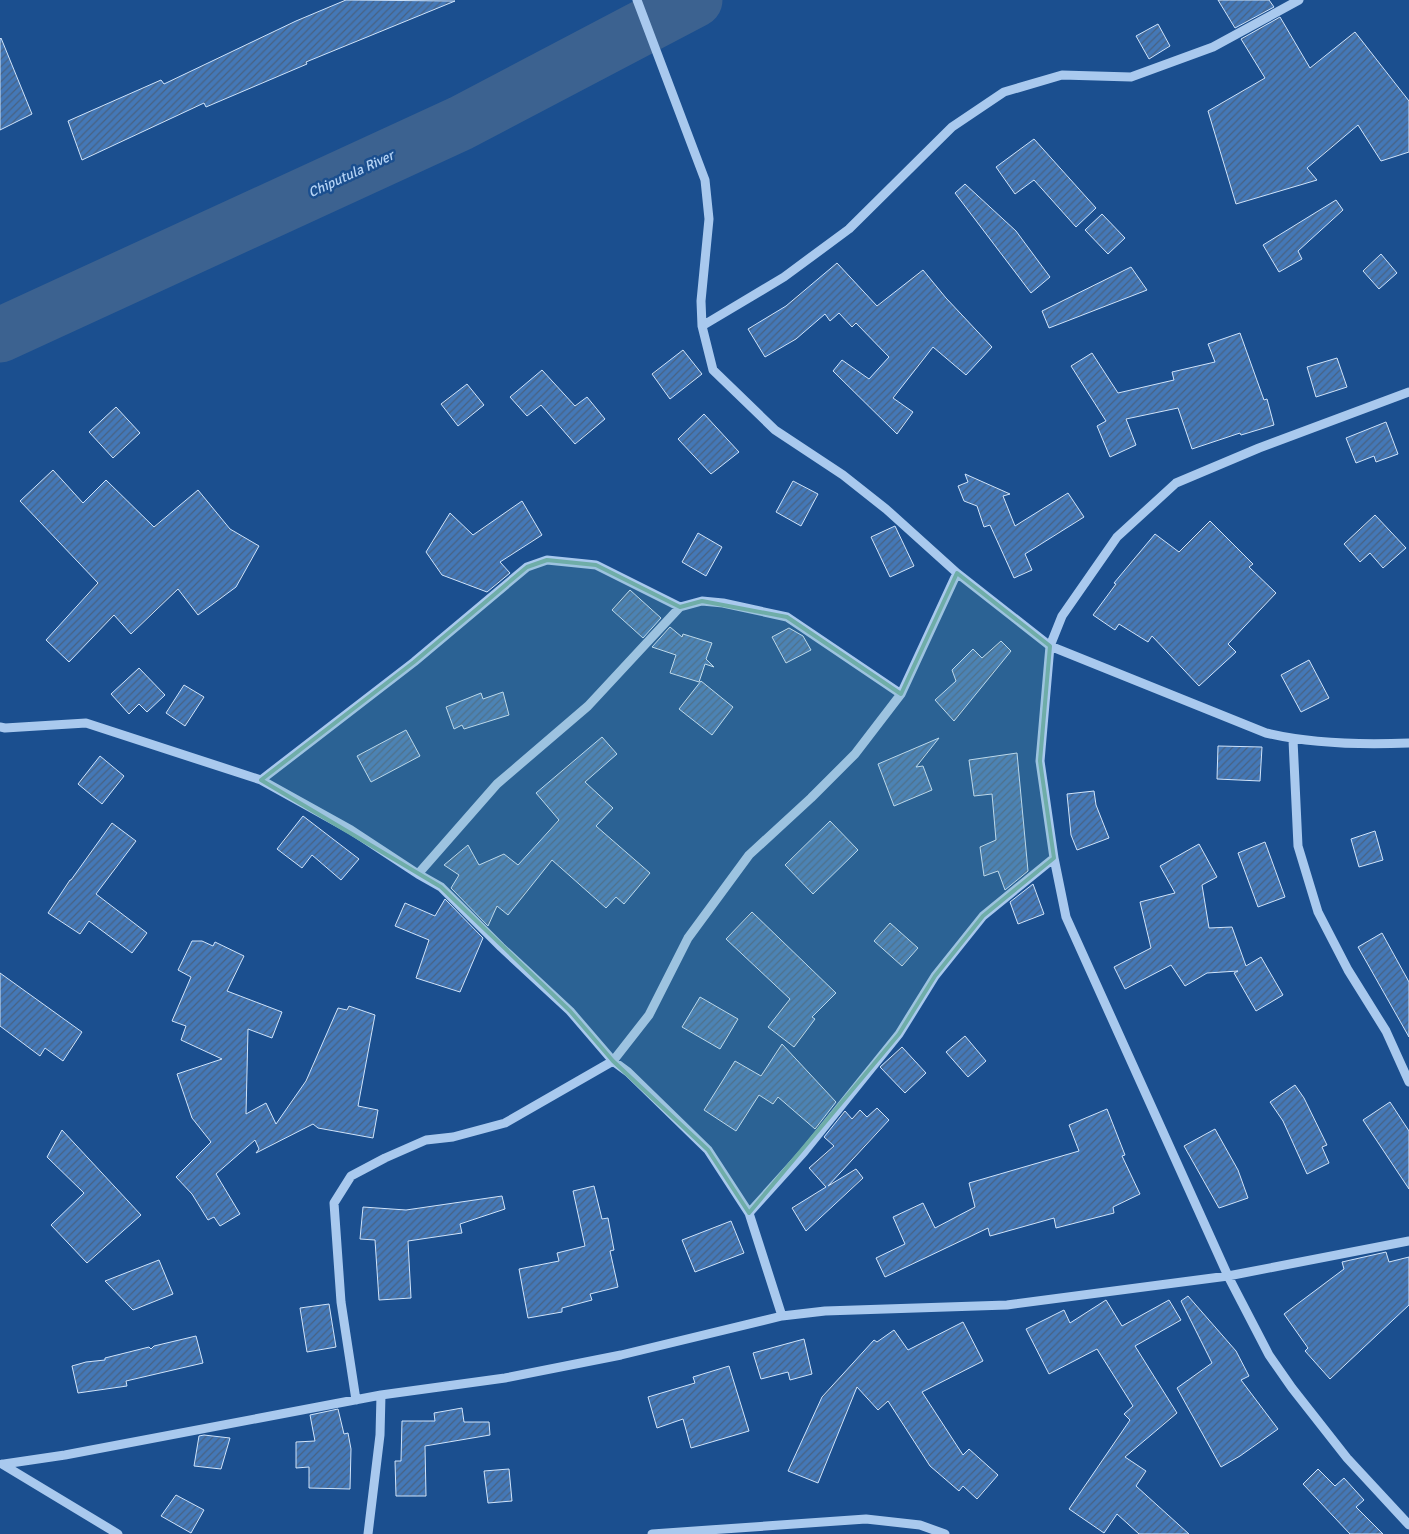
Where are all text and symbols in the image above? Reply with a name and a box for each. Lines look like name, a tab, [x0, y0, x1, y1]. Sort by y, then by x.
water label: Chiputula River	[306, 146, 398, 201]

